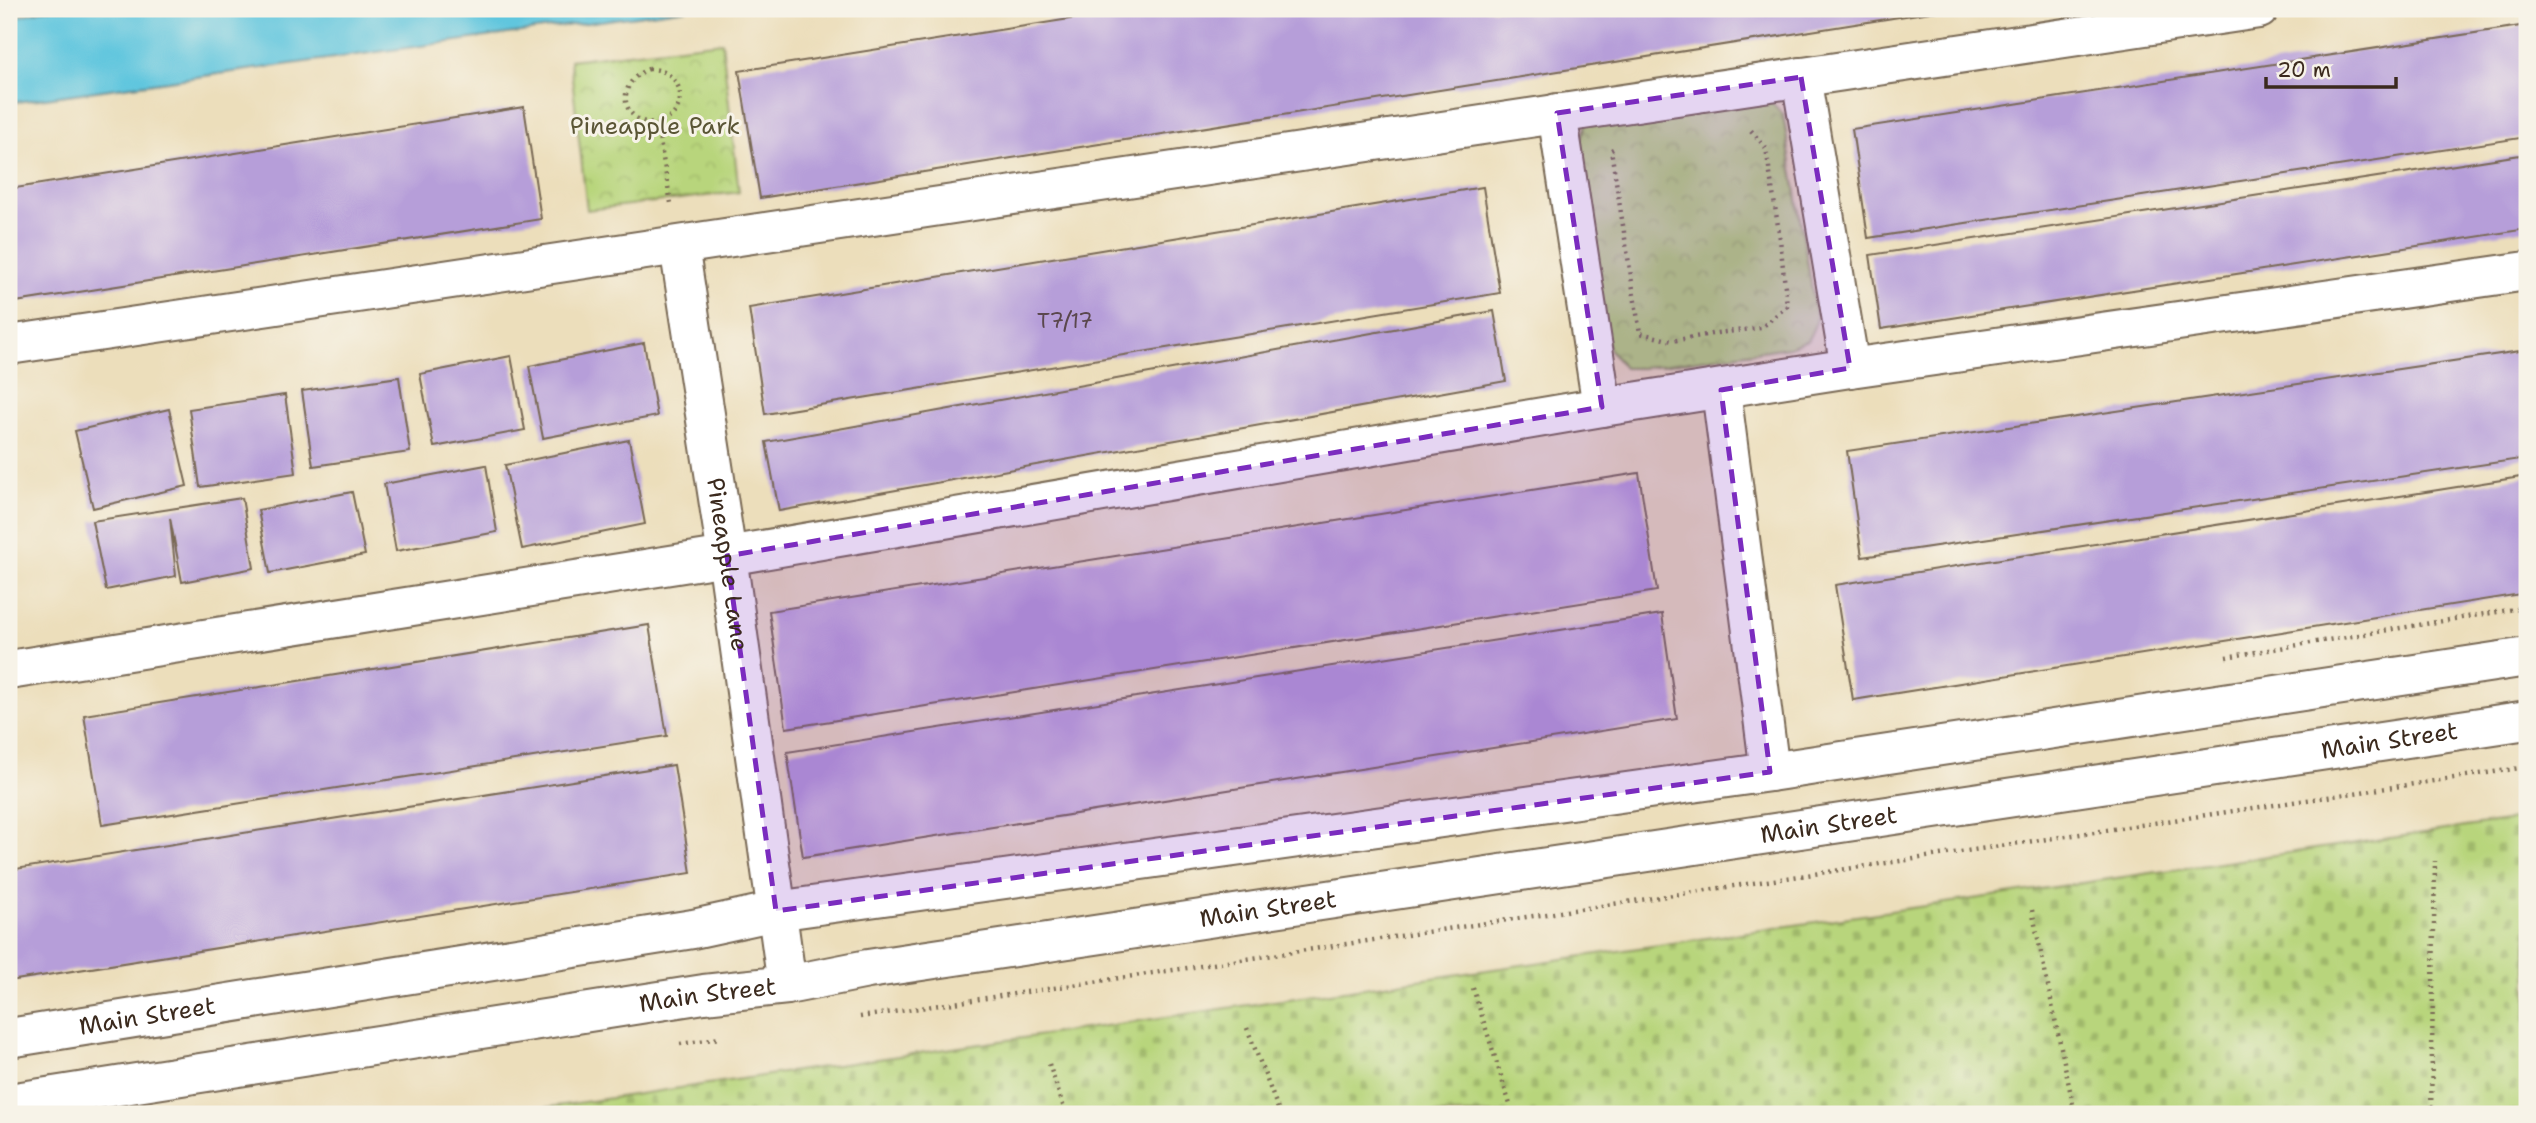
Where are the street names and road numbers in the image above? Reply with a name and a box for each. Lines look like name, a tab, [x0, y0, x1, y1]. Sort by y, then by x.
street label: Pineapple Lane	[699, 475, 756, 653]
street label: Main Street	[2319, 715, 2460, 767]
street label: Main Street	[1758, 799, 1899, 851]
street label: Main Street	[1197, 883, 1338, 935]
street label: Main Street	[637, 970, 778, 1020]
street label: Main Street	[77, 989, 218, 1043]

